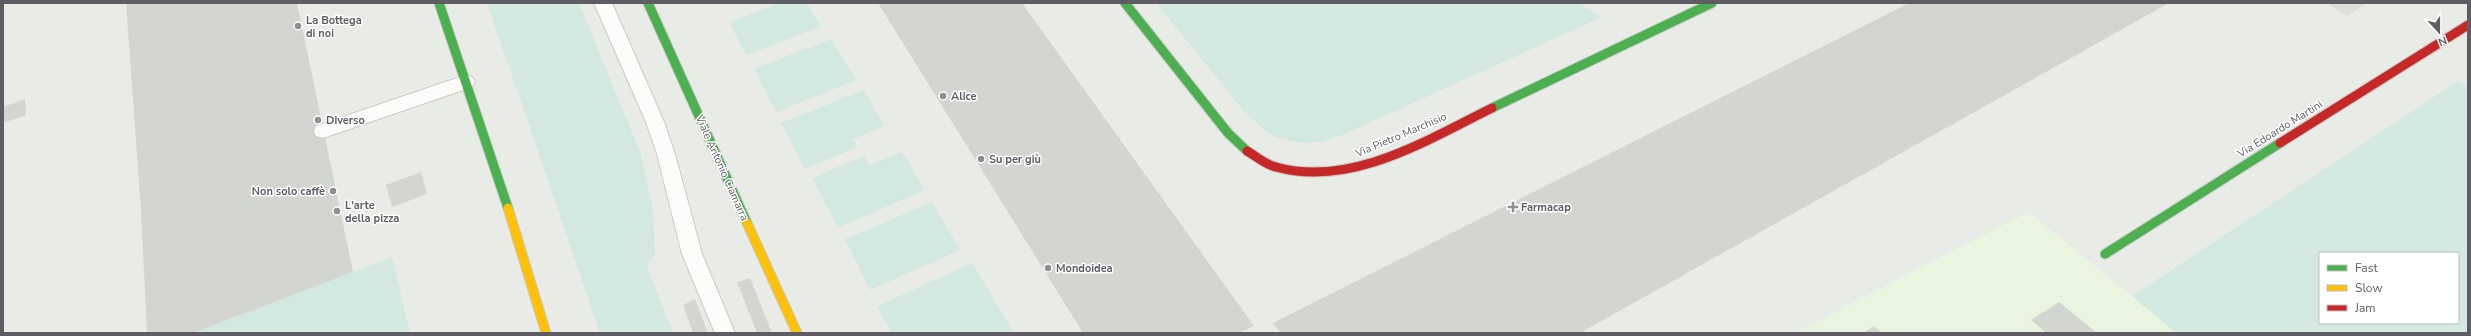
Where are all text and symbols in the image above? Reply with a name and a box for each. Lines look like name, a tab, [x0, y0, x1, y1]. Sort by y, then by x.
north arrow	[2419, 12, 2459, 52]
place label: La Bottega di noi	[306, 13, 362, 41]
marker: La Bottega di noi	[293, 21, 303, 31]
text: N	[2436, 32, 2449, 49]
place label: Alice	[951, 89, 977, 104]
marker: Alice	[938, 91, 948, 101]
street label: Via Edoardo Martini	[2234, 97, 2325, 162]
street label: Via Pietro Marchisio	[1352, 109, 1449, 161]
street label: Viale Antonio Ciamarra	[691, 112, 752, 223]
place label: Diverso	[326, 113, 365, 128]
marker: Diverso	[313, 115, 323, 125]
place label: Su per giù	[989, 152, 1041, 167]
marker: Su per giù	[976, 154, 986, 164]
place label: Non solo caffè	[252, 184, 325, 199]
marker: Non solo caffè	[328, 186, 338, 196]
place label: L'arte della pizza	[345, 198, 399, 226]
place label: Farmacap	[1521, 200, 1571, 215]
marker: Farmacap	[1508, 202, 1518, 212]
marker: L'arte della pizza	[332, 206, 342, 216]
legend	[2319, 252, 2459, 324]
text: Fast	[2355, 260, 2378, 276]
place label: Mondoidea	[1056, 261, 1113, 276]
marker: Mondoidea	[1043, 263, 1053, 273]
text: Slow	[2355, 280, 2383, 296]
text: Jam	[2354, 300, 2376, 316]

